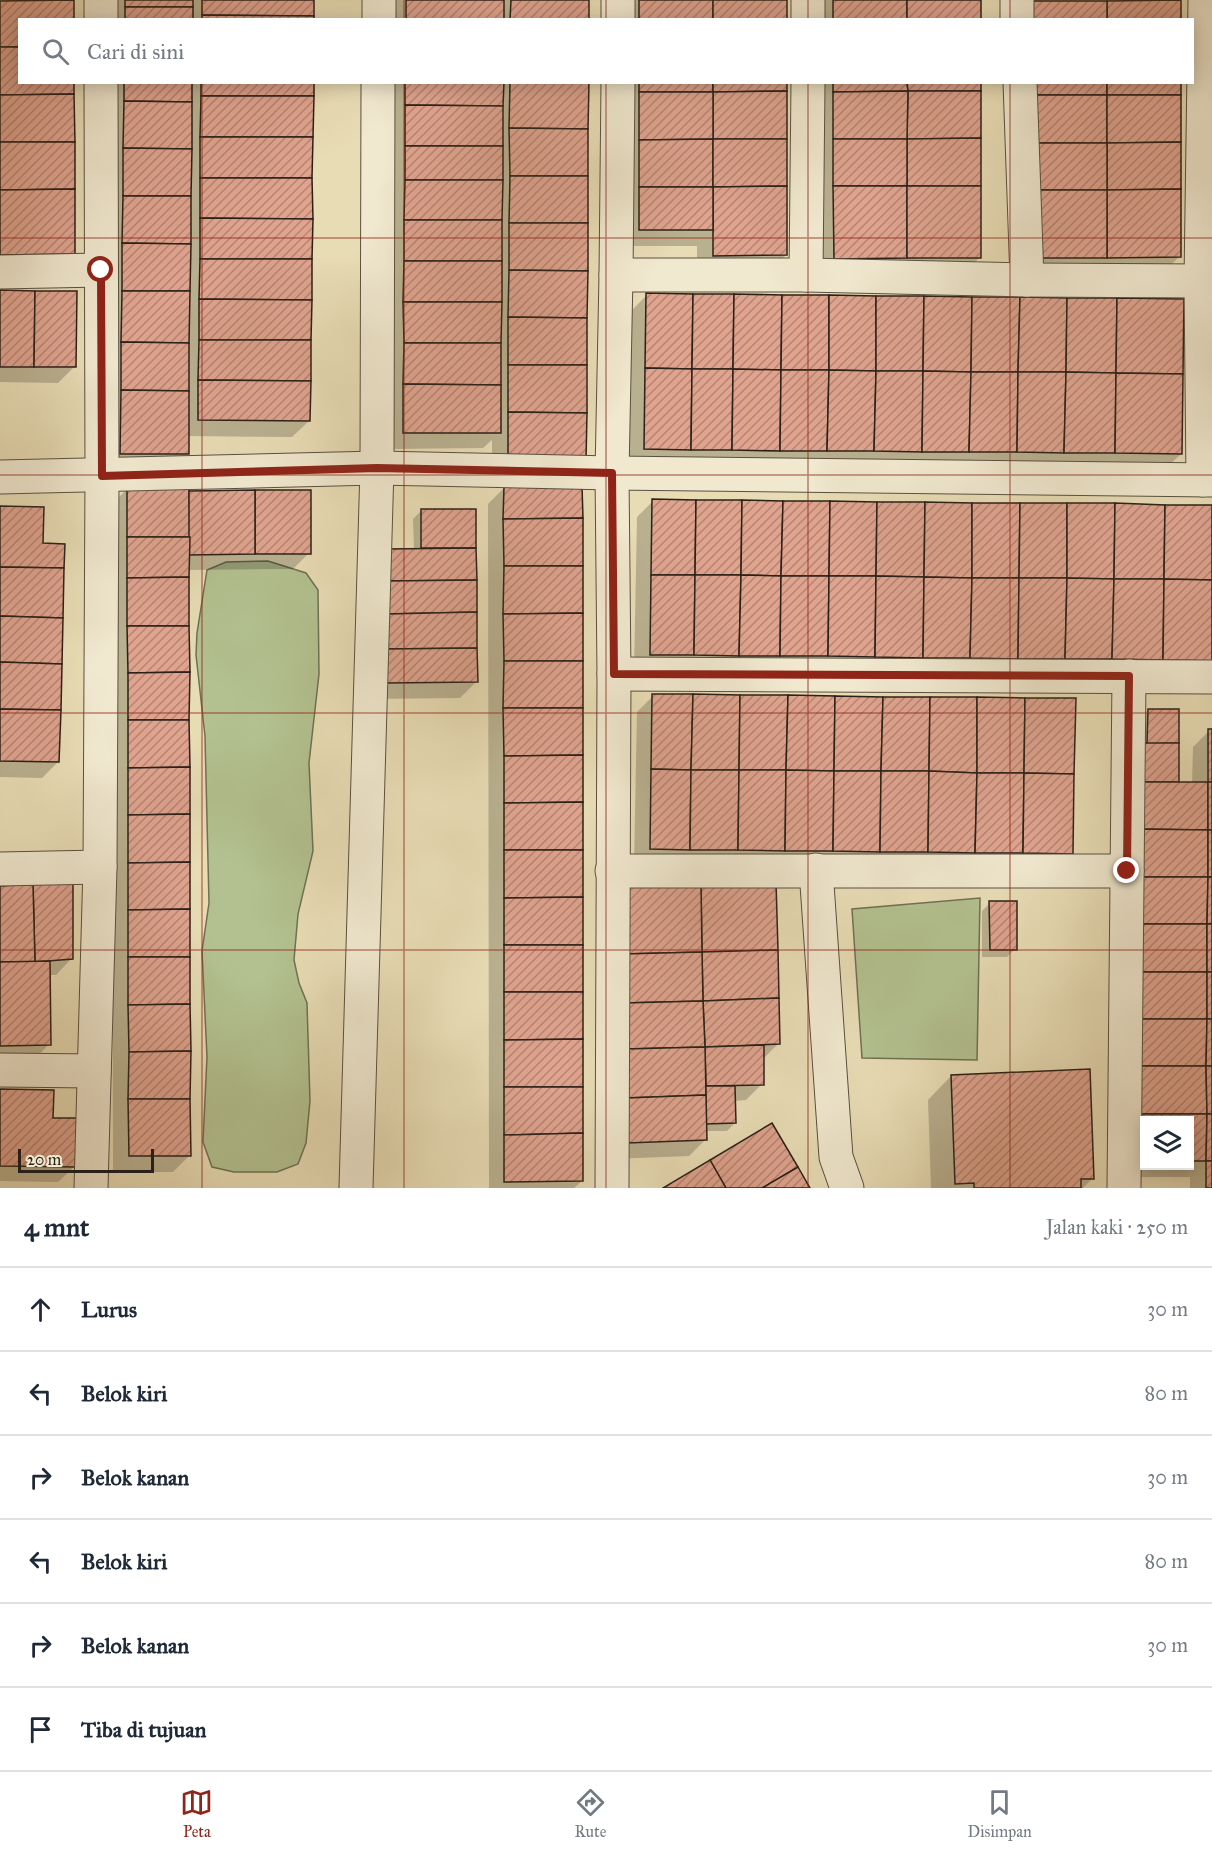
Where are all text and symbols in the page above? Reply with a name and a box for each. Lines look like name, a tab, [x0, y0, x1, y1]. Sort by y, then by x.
search box	[18, 18, 1194, 84]
icon: search	[39, 35, 72, 68]
text: Cari di sini	[87, 38, 184, 65]
route start	[87, 256, 113, 282]
route end	[1113, 857, 1139, 883]
map controls	[1140, 1116, 1194, 1170]
button: layers	[1140, 1116, 1194, 1170]
scale bar	[18, 1146, 154, 1174]
text: 20 m	[27, 1150, 61, 1169]
text: 4 mnt	[24, 1211, 89, 1243]
text: Jalan kaki · 250 m	[1046, 1215, 1188, 1239]
icon: ahead	[24, 1293, 57, 1326]
text: Lurus	[81, 1296, 137, 1323]
text: 30 m	[1147, 1297, 1188, 1321]
icon: left	[24, 1377, 57, 1410]
text: Belok kiri	[81, 1380, 167, 1407]
text: 80 m	[1145, 1381, 1188, 1405]
icon: right	[24, 1461, 57, 1494]
text: Belok kanan	[81, 1464, 189, 1491]
text: 30 m	[1147, 1465, 1188, 1489]
icon: left	[24, 1545, 57, 1578]
text: Belok kiri	[81, 1548, 167, 1575]
text: 80 m	[1145, 1549, 1188, 1573]
icon: right	[24, 1629, 57, 1662]
text: Belok kanan	[81, 1632, 189, 1659]
text: 30 m	[1147, 1633, 1188, 1657]
icon: arrive	[24, 1713, 57, 1746]
text: Tiba di tujuan	[81, 1716, 206, 1743]
tab: Peta	[180, 1786, 213, 1841]
tab: Rute	[574, 1786, 607, 1841]
tab: Disimpan	[968, 1786, 1032, 1841]

